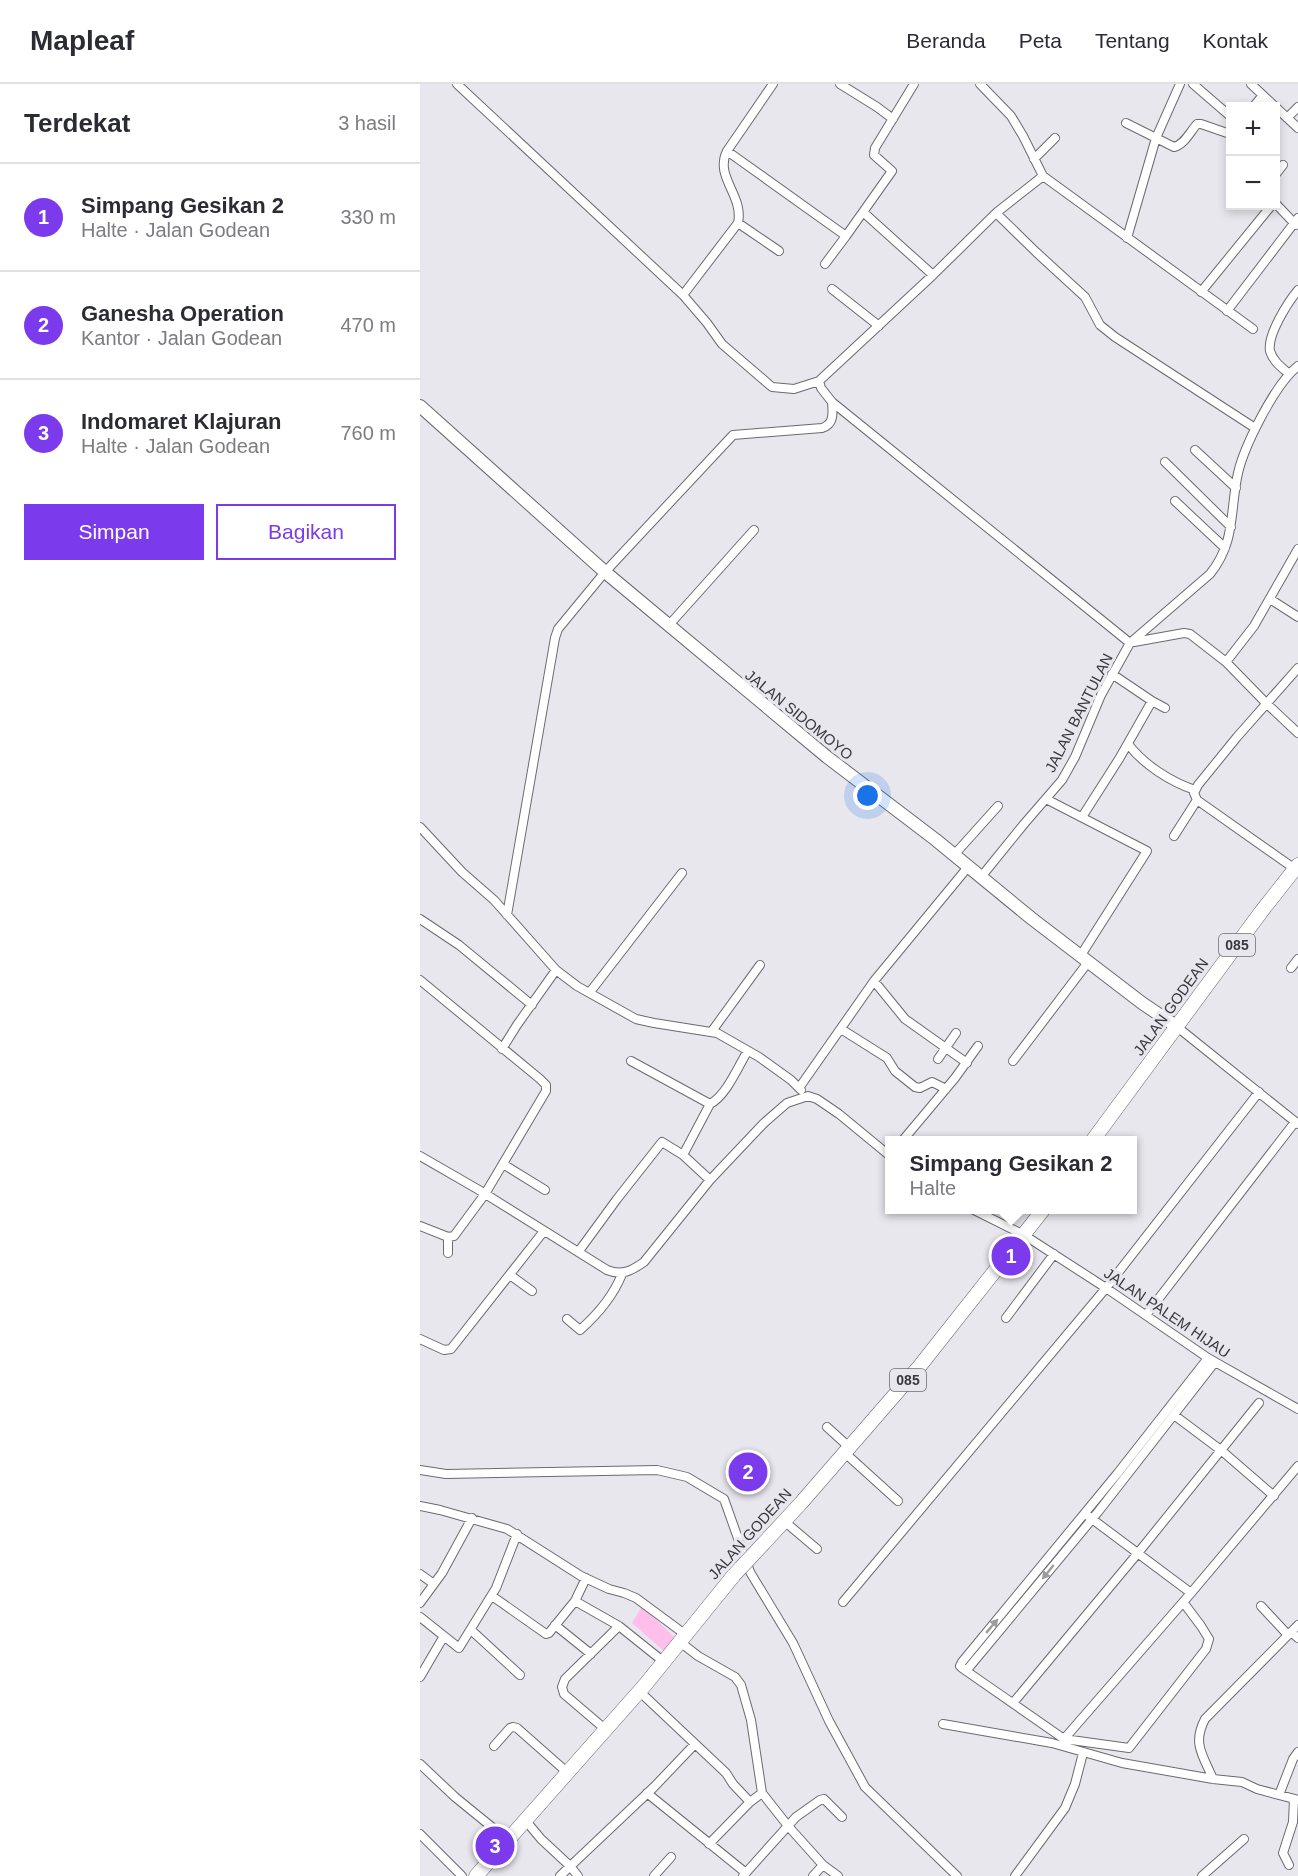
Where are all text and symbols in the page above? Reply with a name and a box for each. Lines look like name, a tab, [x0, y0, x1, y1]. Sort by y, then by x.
text: Mapleaf	[30, 25, 134, 56]
text: Beranda	[906, 29, 986, 52]
text: Peta	[1019, 29, 1062, 52]
text: Tentang	[1095, 29, 1170, 52]
text: Kontak	[1203, 29, 1268, 52]
map controls	[1226, 102, 1280, 210]
button: +	[1226, 102, 1280, 156]
text: Terdekat	[24, 108, 130, 138]
text: 3 hasil	[338, 112, 396, 134]
button: −	[1226, 156, 1280, 210]
text: Simpang Gesikan 2	[81, 193, 284, 218]
text: 1	[38, 206, 49, 228]
text: 330 m	[340, 206, 396, 228]
text: Halte · Jalan Godean	[81, 219, 270, 241]
text: Ganesha Operation	[81, 301, 284, 326]
text: 2	[38, 314, 49, 336]
text: 470 m	[340, 314, 396, 336]
text: Kantor · Jalan Godean	[81, 327, 282, 349]
text: Indomaret Klajuran	[81, 409, 281, 434]
text: 3	[38, 422, 49, 444]
text: 760 m	[340, 422, 396, 444]
text: Halte · Jalan Godean	[81, 435, 270, 457]
button: Simpan	[24, 504, 204, 560]
button: Bagikan	[216, 504, 396, 560]
street label: JALAN BANTULAN	[1041, 651, 1116, 775]
street label: JALAN SIDOMOYO	[742, 666, 856, 763]
your location	[853, 781, 882, 810]
road number: 085	[1219, 934, 1255, 956]
street label: JALAN GODEAN	[1130, 955, 1212, 1059]
popup	[885, 1136, 1137, 1214]
text: Simpang Gesikan 2	[910, 1151, 1112, 1176]
text: Halte	[910, 1177, 956, 1199]
pin: 1	[992, 1234, 1030, 1278]
street label: JALAN PALEM HIJAU	[1101, 1264, 1233, 1361]
road number: 085	[890, 1369, 926, 1391]
pin: 2	[728, 1450, 768, 1494]
street label: JALAN GODEAN	[705, 1485, 795, 1582]
one-way arrow	[1042, 1564, 1055, 1579]
one-way arrow	[985, 1618, 998, 1634]
pin: 3	[476, 1824, 514, 1868]

